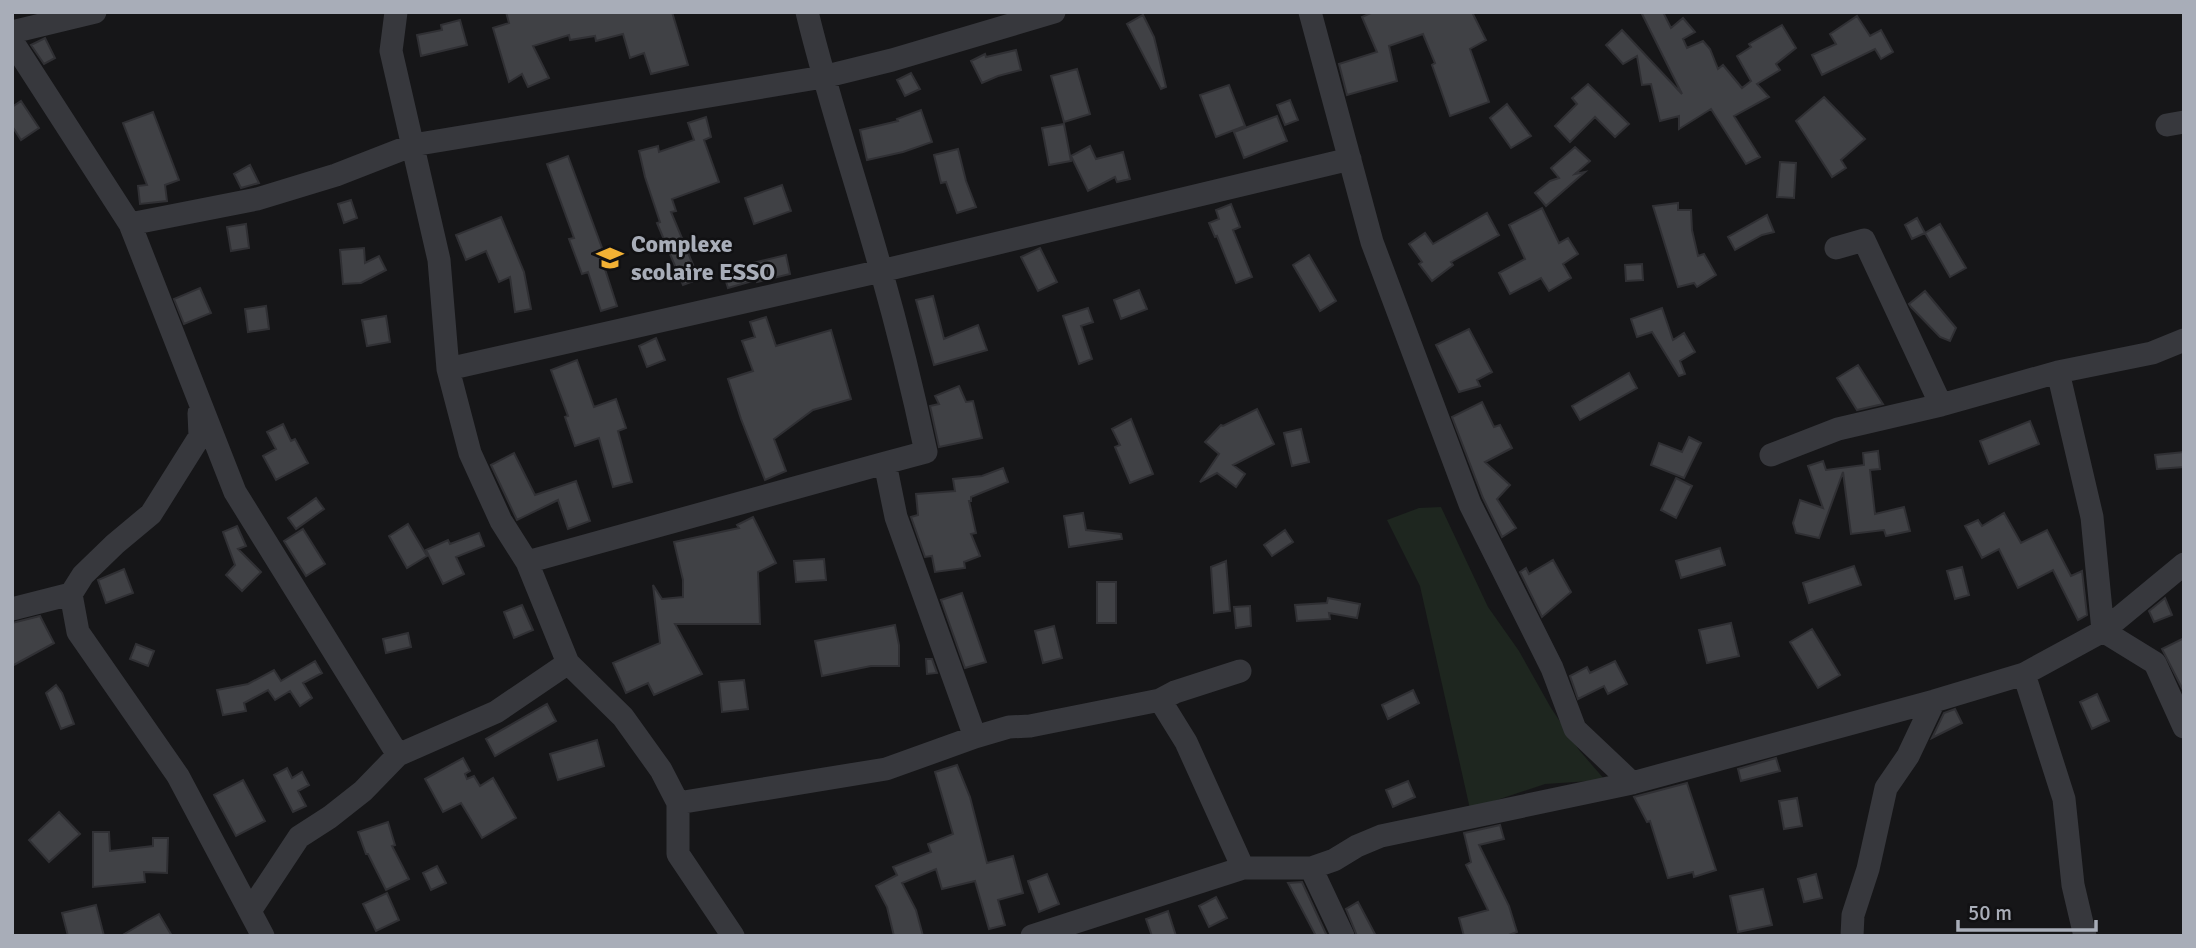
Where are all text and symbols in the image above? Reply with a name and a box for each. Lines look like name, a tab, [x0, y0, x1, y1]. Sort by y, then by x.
place label: Complexe scolaire ESSO	[631, 229, 775, 287]
school or university icon: Complexe scolaire ESSO	[595, 243, 625, 273]
scale bar	[1958, 888, 2096, 932]
text: 50 m	[1968, 900, 2012, 926]

